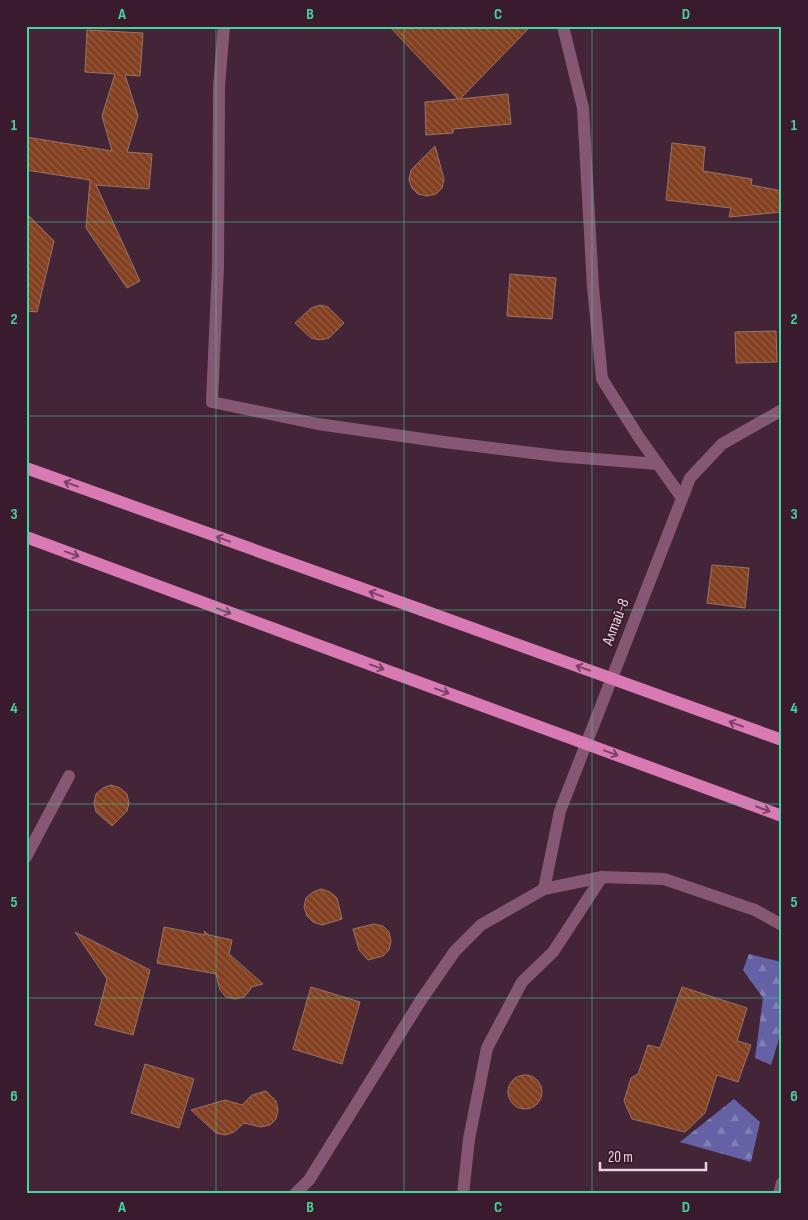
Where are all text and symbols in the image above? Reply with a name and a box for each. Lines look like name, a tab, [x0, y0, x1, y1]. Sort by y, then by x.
text: A	[117, 5, 126, 24]
text: B	[306, 5, 314, 24]
text: C	[494, 5, 502, 24]
text: D	[682, 5, 690, 24]
text: 1	[11, 116, 18, 135]
text: 1	[791, 116, 798, 135]
text: 2	[10, 310, 18, 329]
text: 2	[790, 310, 798, 329]
one-way arrow	[63, 479, 79, 488]
text: 3	[10, 505, 18, 524]
text: 3	[790, 505, 798, 524]
one-way arrow	[216, 534, 232, 543]
one-way arrow	[64, 550, 79, 559]
one-way arrow	[369, 589, 385, 598]
street label: Алтай-8	[598, 596, 634, 649]
one-way arrow	[217, 607, 232, 616]
one-way arrow	[369, 663, 384, 672]
one-way arrow	[576, 663, 591, 672]
one-way arrow	[434, 687, 449, 696]
text: 4	[10, 699, 18, 718]
text: 4	[790, 699, 798, 718]
one-way arrow	[728, 718, 744, 728]
one-way arrow	[602, 749, 618, 758]
one-way arrow	[755, 805, 770, 814]
text: 5	[10, 893, 18, 912]
text: 5	[790, 893, 798, 912]
text: 6	[10, 1087, 18, 1106]
text: 6	[790, 1087, 798, 1106]
scale bar	[600, 1140, 707, 1172]
text: 20 m	[608, 1148, 633, 1167]
text: A	[117, 1198, 126, 1217]
text: B	[306, 1198, 314, 1217]
text: C	[494, 1198, 502, 1217]
text: D	[682, 1198, 690, 1217]

